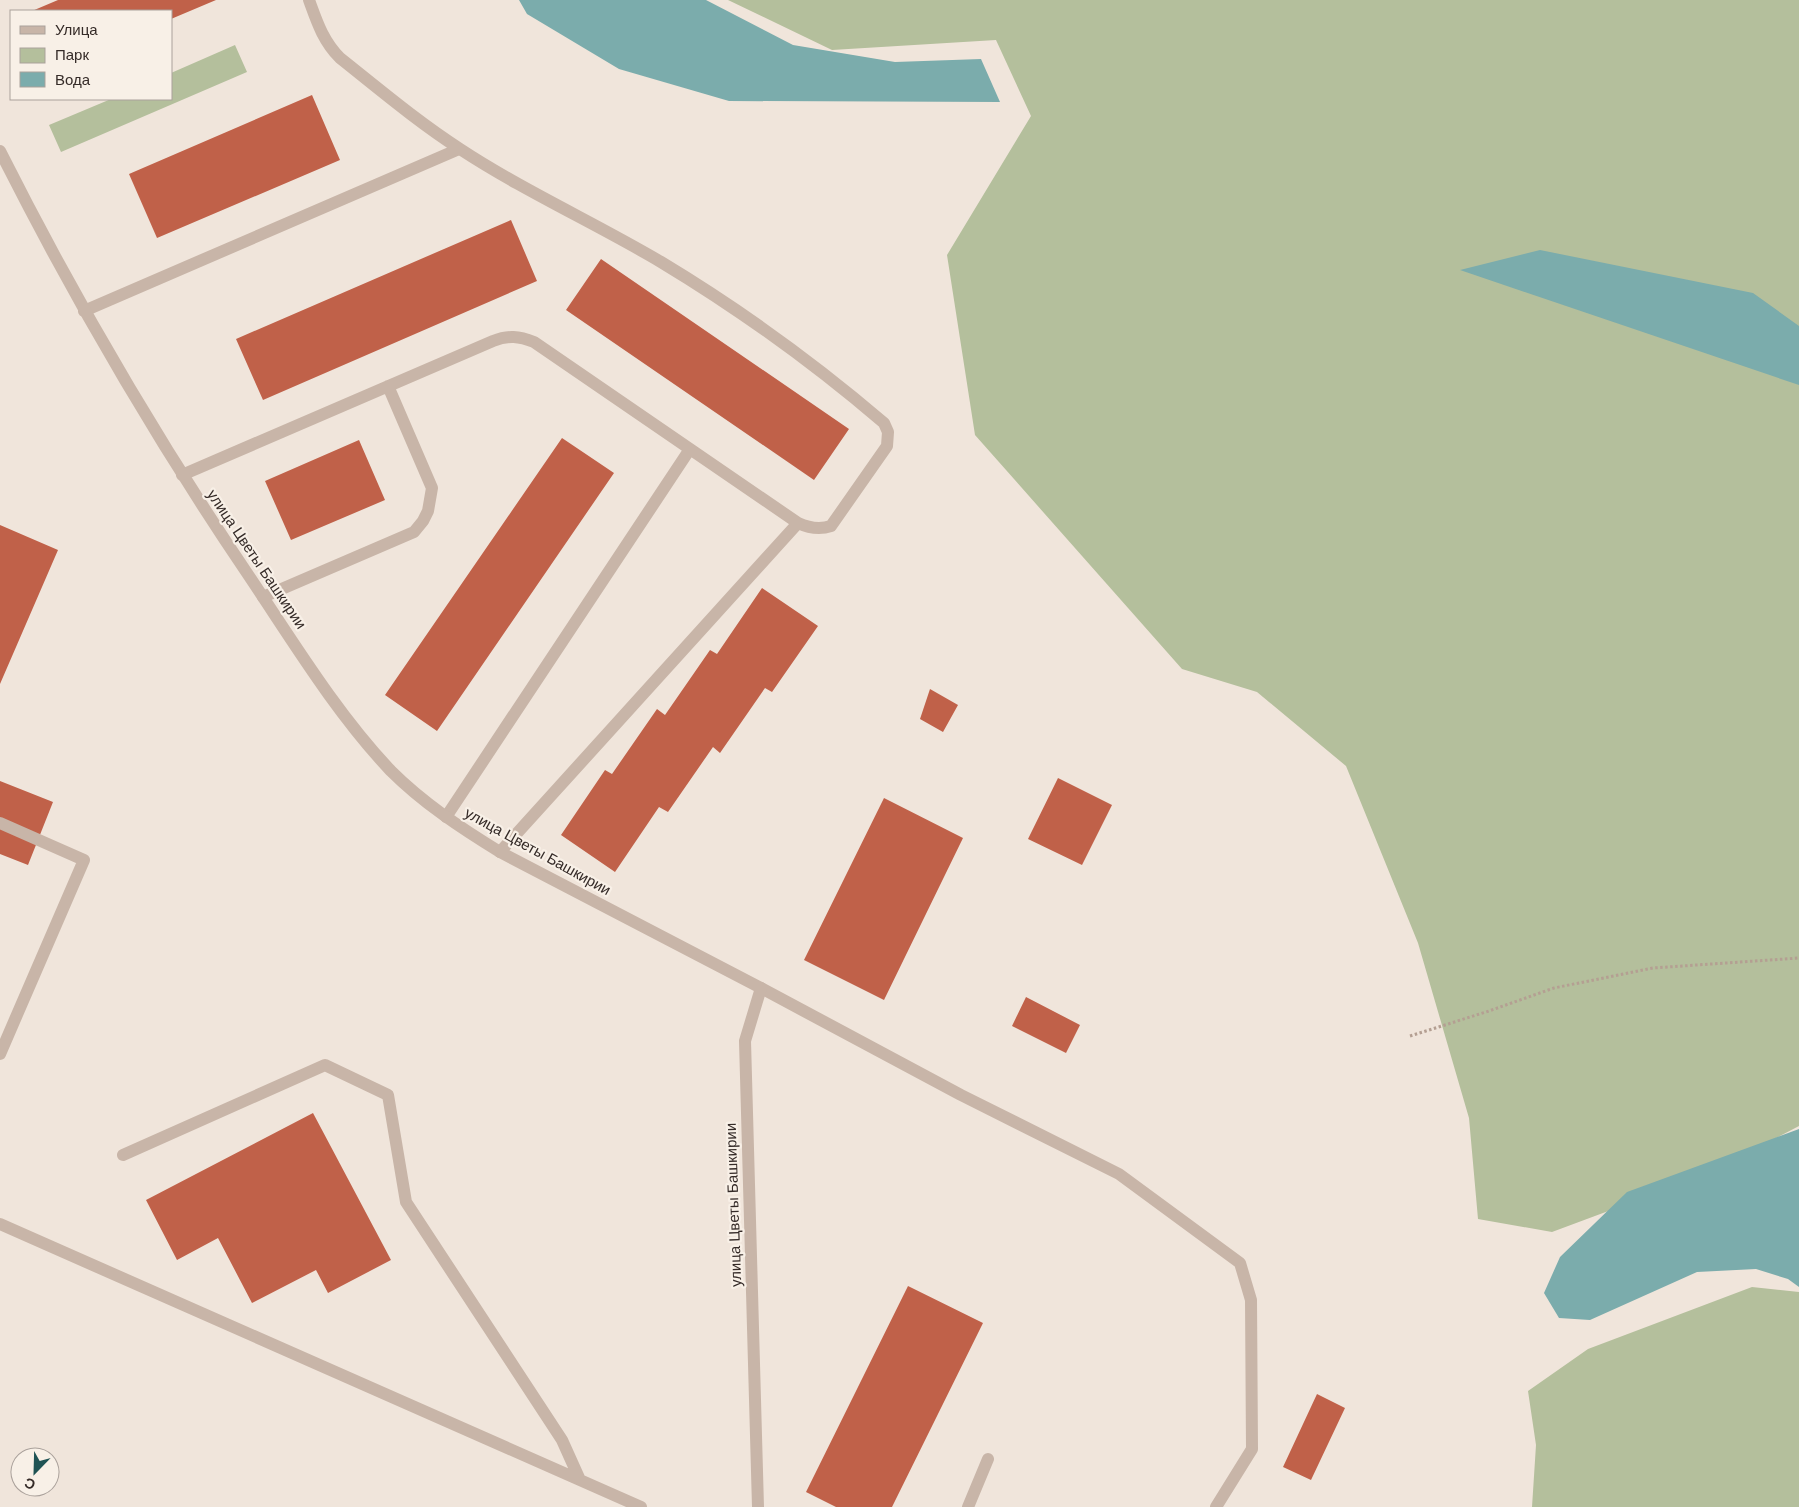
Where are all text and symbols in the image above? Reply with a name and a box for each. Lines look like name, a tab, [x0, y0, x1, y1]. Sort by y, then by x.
legend	[10, 10, 172, 100]
text: Улица	[55, 21, 98, 38]
text: Парк	[55, 46, 89, 63]
text: Вода	[55, 71, 91, 88]
street label: улица Цветы Башкирии	[204, 486, 310, 632]
street label: улица Цветы Башкирии	[462, 804, 614, 898]
street label: улица Цветы Башкирии	[722, 1123, 744, 1287]
north arrow	[10, 1447, 60, 1497]
text: С	[22, 1475, 38, 1493]

